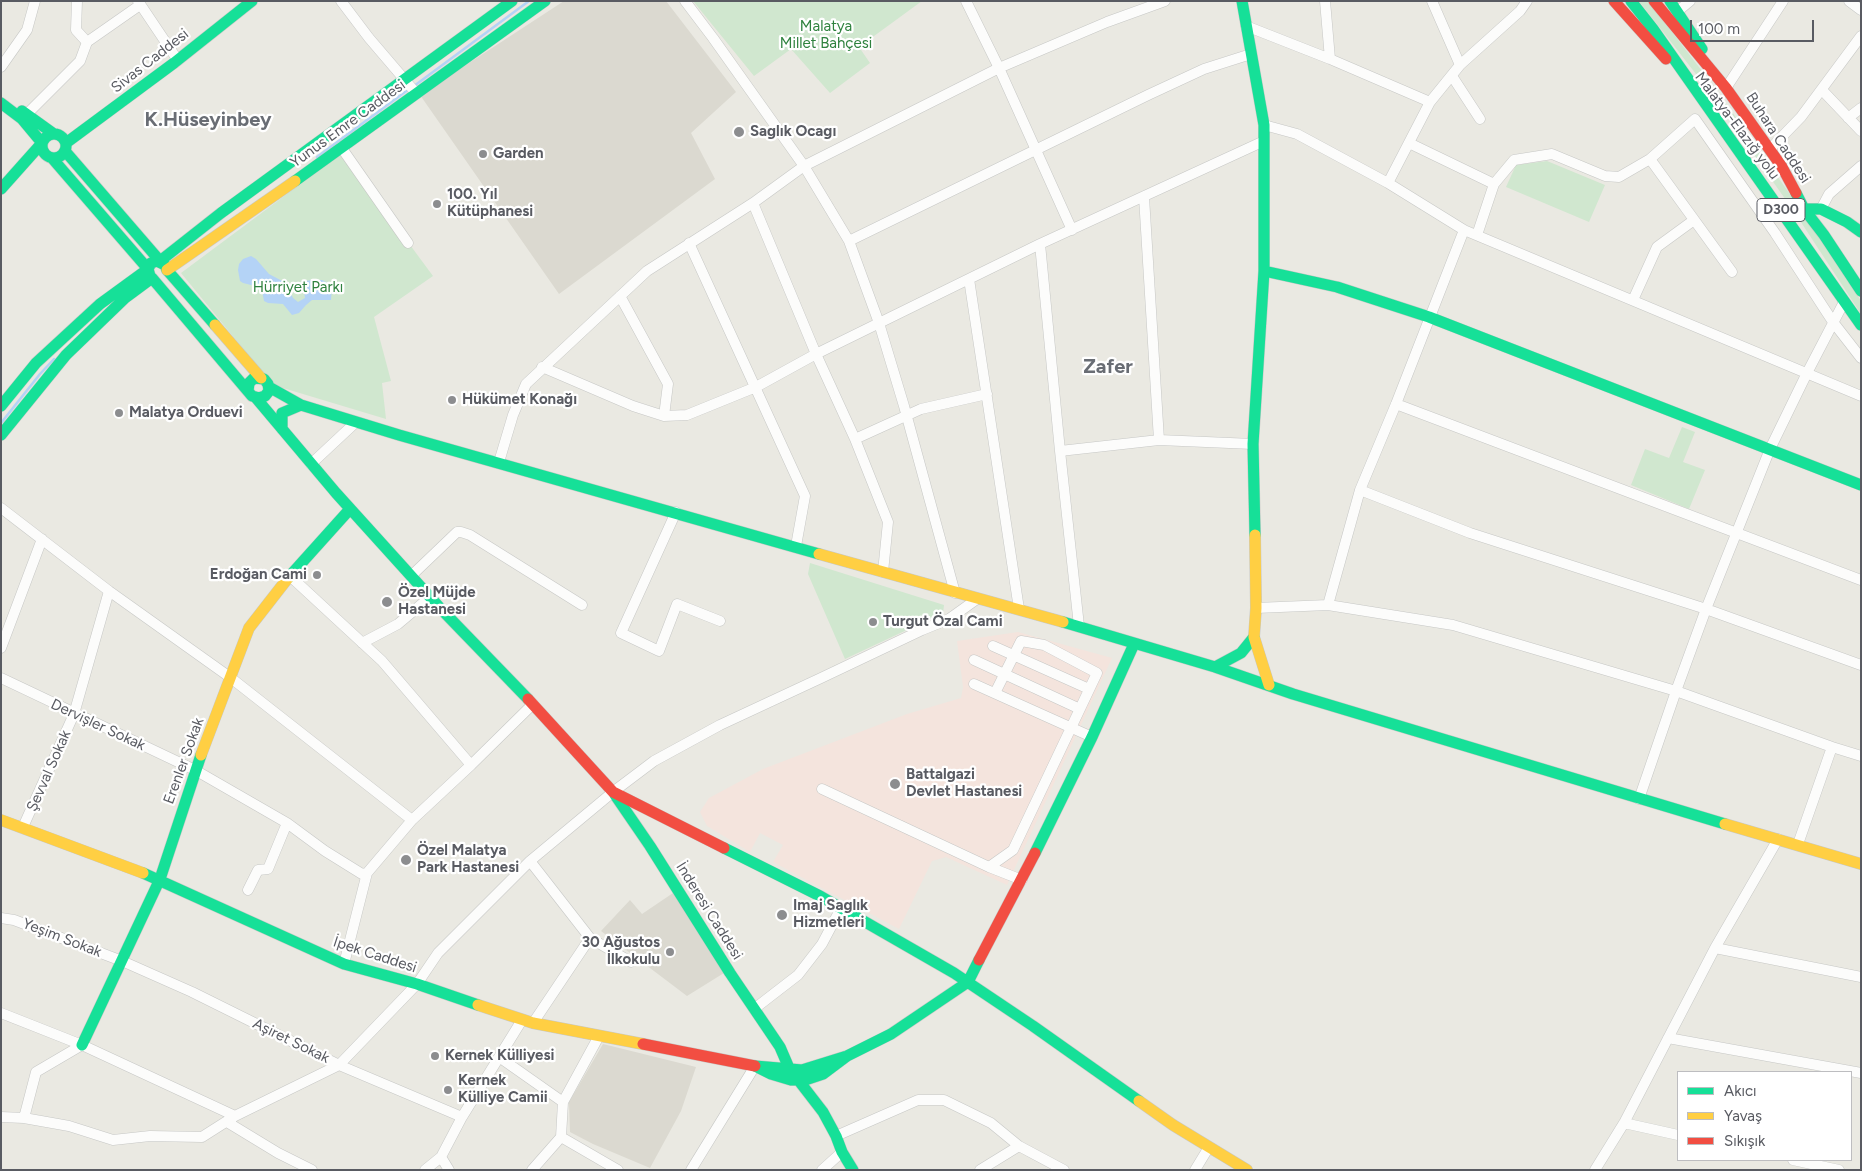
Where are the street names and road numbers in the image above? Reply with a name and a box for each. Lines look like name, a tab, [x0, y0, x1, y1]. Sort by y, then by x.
street label: Sivas Caddesi	[108, 25, 192, 97]
street label: Malatya-Elazığ yolu	[1691, 69, 1783, 183]
street label: Yunus Emre Caddesi	[287, 76, 409, 172]
street label: Buhara Caddesi	[1742, 89, 1814, 187]
road number: D300	[1757, 198, 1805, 222]
street label: Dervişler Sokak	[48, 695, 148, 755]
street label: Erenler Sokak	[160, 715, 208, 807]
street label: Şevval Sokak	[23, 727, 75, 815]
street label: İnderesi Caddesi	[672, 859, 746, 963]
street label: Yeşim Sokak	[20, 915, 104, 961]
street label: İpek Caddesi	[331, 933, 419, 977]
street label: Aşiret Sokak	[250, 1015, 332, 1067]

